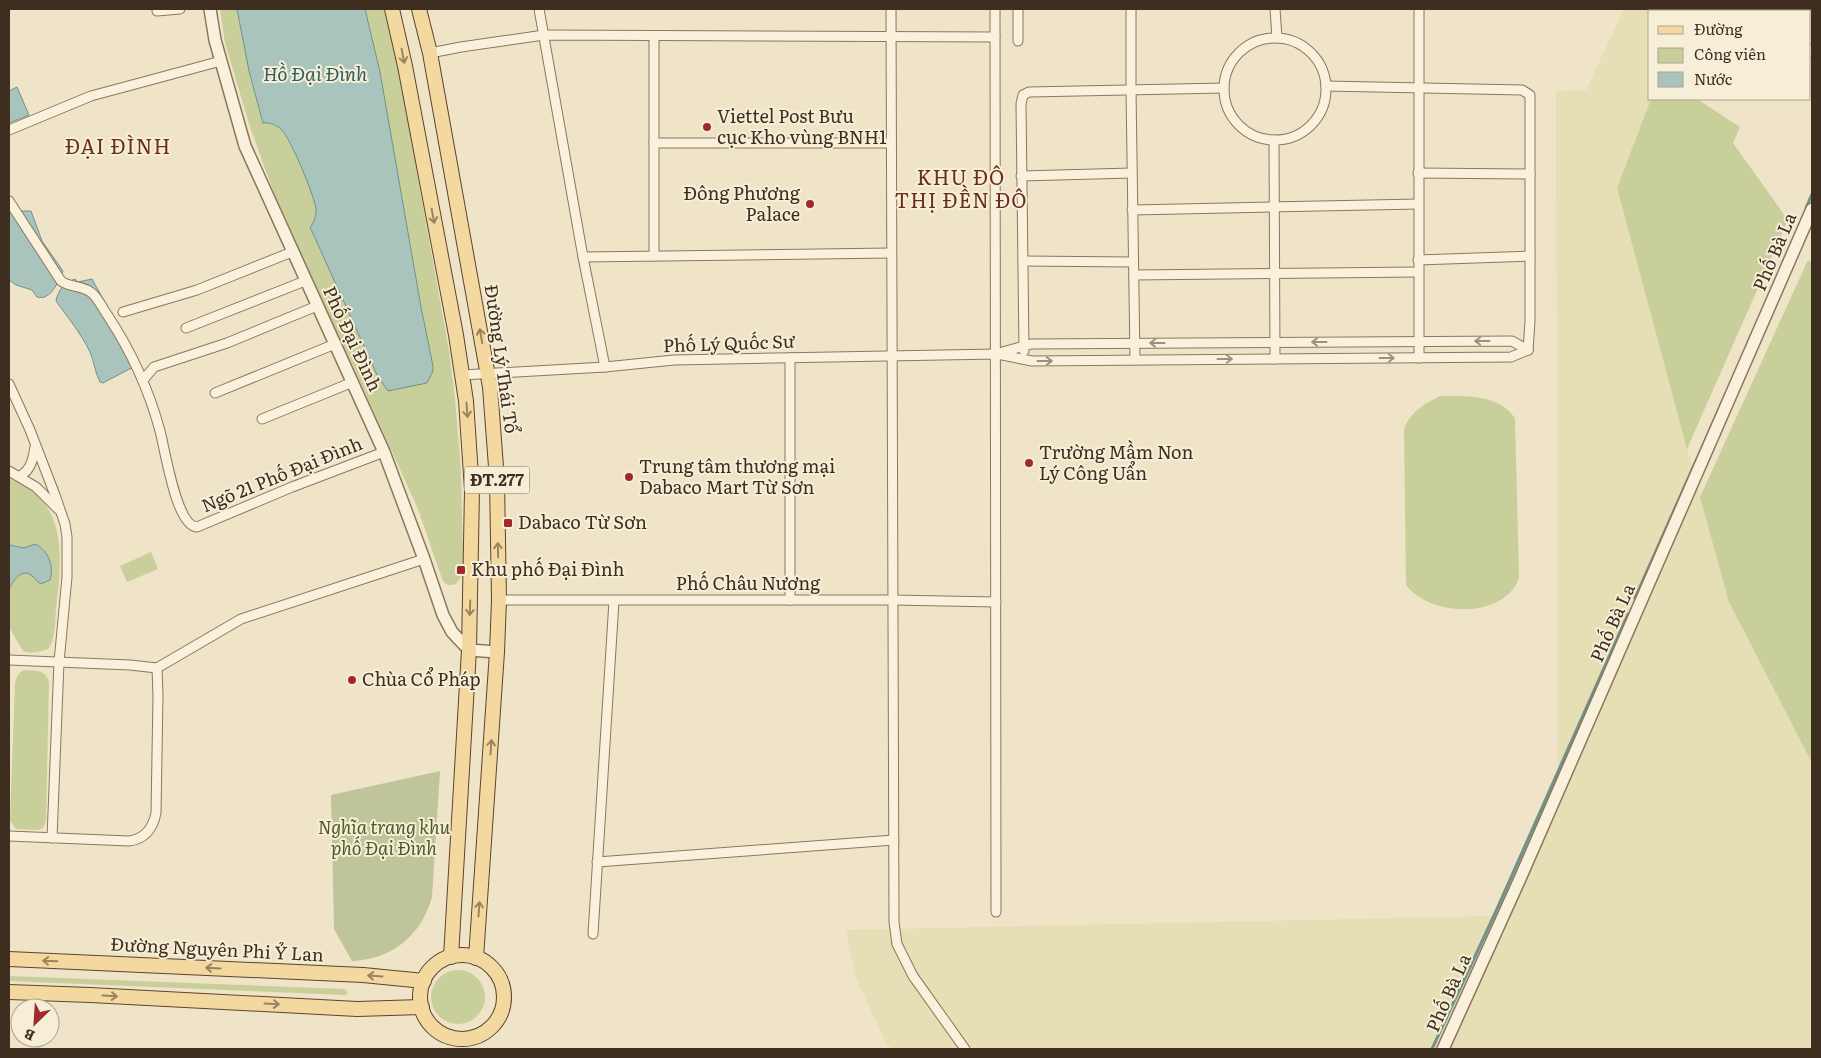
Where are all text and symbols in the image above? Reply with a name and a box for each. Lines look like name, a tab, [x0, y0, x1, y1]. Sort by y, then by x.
legend	[1648, 10, 1811, 100]
text: Đường	[1694, 17, 1743, 40]
text: Công viên	[1694, 42, 1766, 65]
one-way arrow	[399, 48, 409, 64]
water label: Hồ Đại Đình	[263, 59, 367, 87]
text: Nước	[1694, 67, 1733, 90]
place label: Viettel Post Bưu cục Kho vùng BNH1	[717, 102, 886, 150]
marker: Viettel Post Bưu cục Kho vùng BNH1	[701, 121, 713, 133]
district label: ĐẠI ĐÌNH	[65, 130, 171, 160]
district label: KHU ĐÔ THỊ ĐỀN ĐÔ	[895, 161, 1027, 214]
place label: Đông Phương Palace	[683, 179, 801, 227]
marker: Đông Phương Palace	[804, 198, 816, 210]
one-way arrow	[429, 207, 438, 223]
street label: Phố Bà La	[1745, 208, 1802, 295]
street label: Phố Đại Đình	[317, 281, 390, 396]
street label: Đường Lý Thái Tổ	[479, 282, 526, 435]
street label: Phố Lý Quốc Sư	[662, 327, 796, 358]
one-way arrow	[475, 328, 485, 344]
one-way arrow	[1474, 336, 1490, 346]
one-way arrow	[1311, 337, 1328, 347]
one-way arrow	[1149, 338, 1165, 348]
one-way arrow	[1378, 353, 1395, 363]
one-way arrow	[1216, 354, 1232, 364]
one-way arrow	[1036, 356, 1052, 366]
one-way arrow	[462, 402, 471, 418]
street label: Ngõ 21 Phố Đại Đình	[197, 429, 366, 518]
place label: Trường Mầm Non Lý Công Uẩn	[1039, 438, 1193, 486]
place label: Trung tâm thương mại Dabaco Mart Từ Sơn	[639, 452, 835, 500]
marker: Trường Mầm Non Lý Công Uẩn	[1023, 457, 1035, 469]
road number: ĐT.277	[464, 466, 530, 494]
marker: Trung tâm thương mại Dabaco Mart Từ Sơn	[623, 471, 635, 483]
place label: Dabaco Từ Sơn	[518, 508, 647, 535]
marker: Dabaco Từ Sơn	[502, 517, 514, 529]
one-way arrow	[493, 542, 502, 558]
place label: Khu phố Đại Đình	[471, 555, 625, 582]
marker: Khu phố Đại Đình	[455, 564, 467, 576]
street label: Phố Châu Nương	[676, 569, 821, 596]
street label: Phố Bà La	[1582, 579, 1641, 666]
one-way arrow	[465, 599, 475, 615]
place label: Chùa Cổ Pháp	[362, 665, 481, 692]
marker: Chùa Cổ Pháp	[346, 674, 358, 686]
one-way arrow	[486, 739, 495, 755]
park label: Nghĩa trang khu phố Đại Đình	[318, 813, 450, 861]
one-way arrow	[474, 901, 484, 917]
street label: Đường Nguyên Phi Ỷ Lan	[110, 929, 324, 968]
street label: Phố Bà La	[1418, 949, 1477, 1036]
one-way arrow	[43, 956, 59, 966]
one-way arrow	[205, 963, 221, 972]
one-way arrow	[367, 971, 383, 980]
one-way arrow	[102, 991, 118, 1000]
north arrow	[10, 998, 60, 1048]
one-way arrow	[264, 1000, 280, 1009]
text: B	[20, 1024, 38, 1047]

